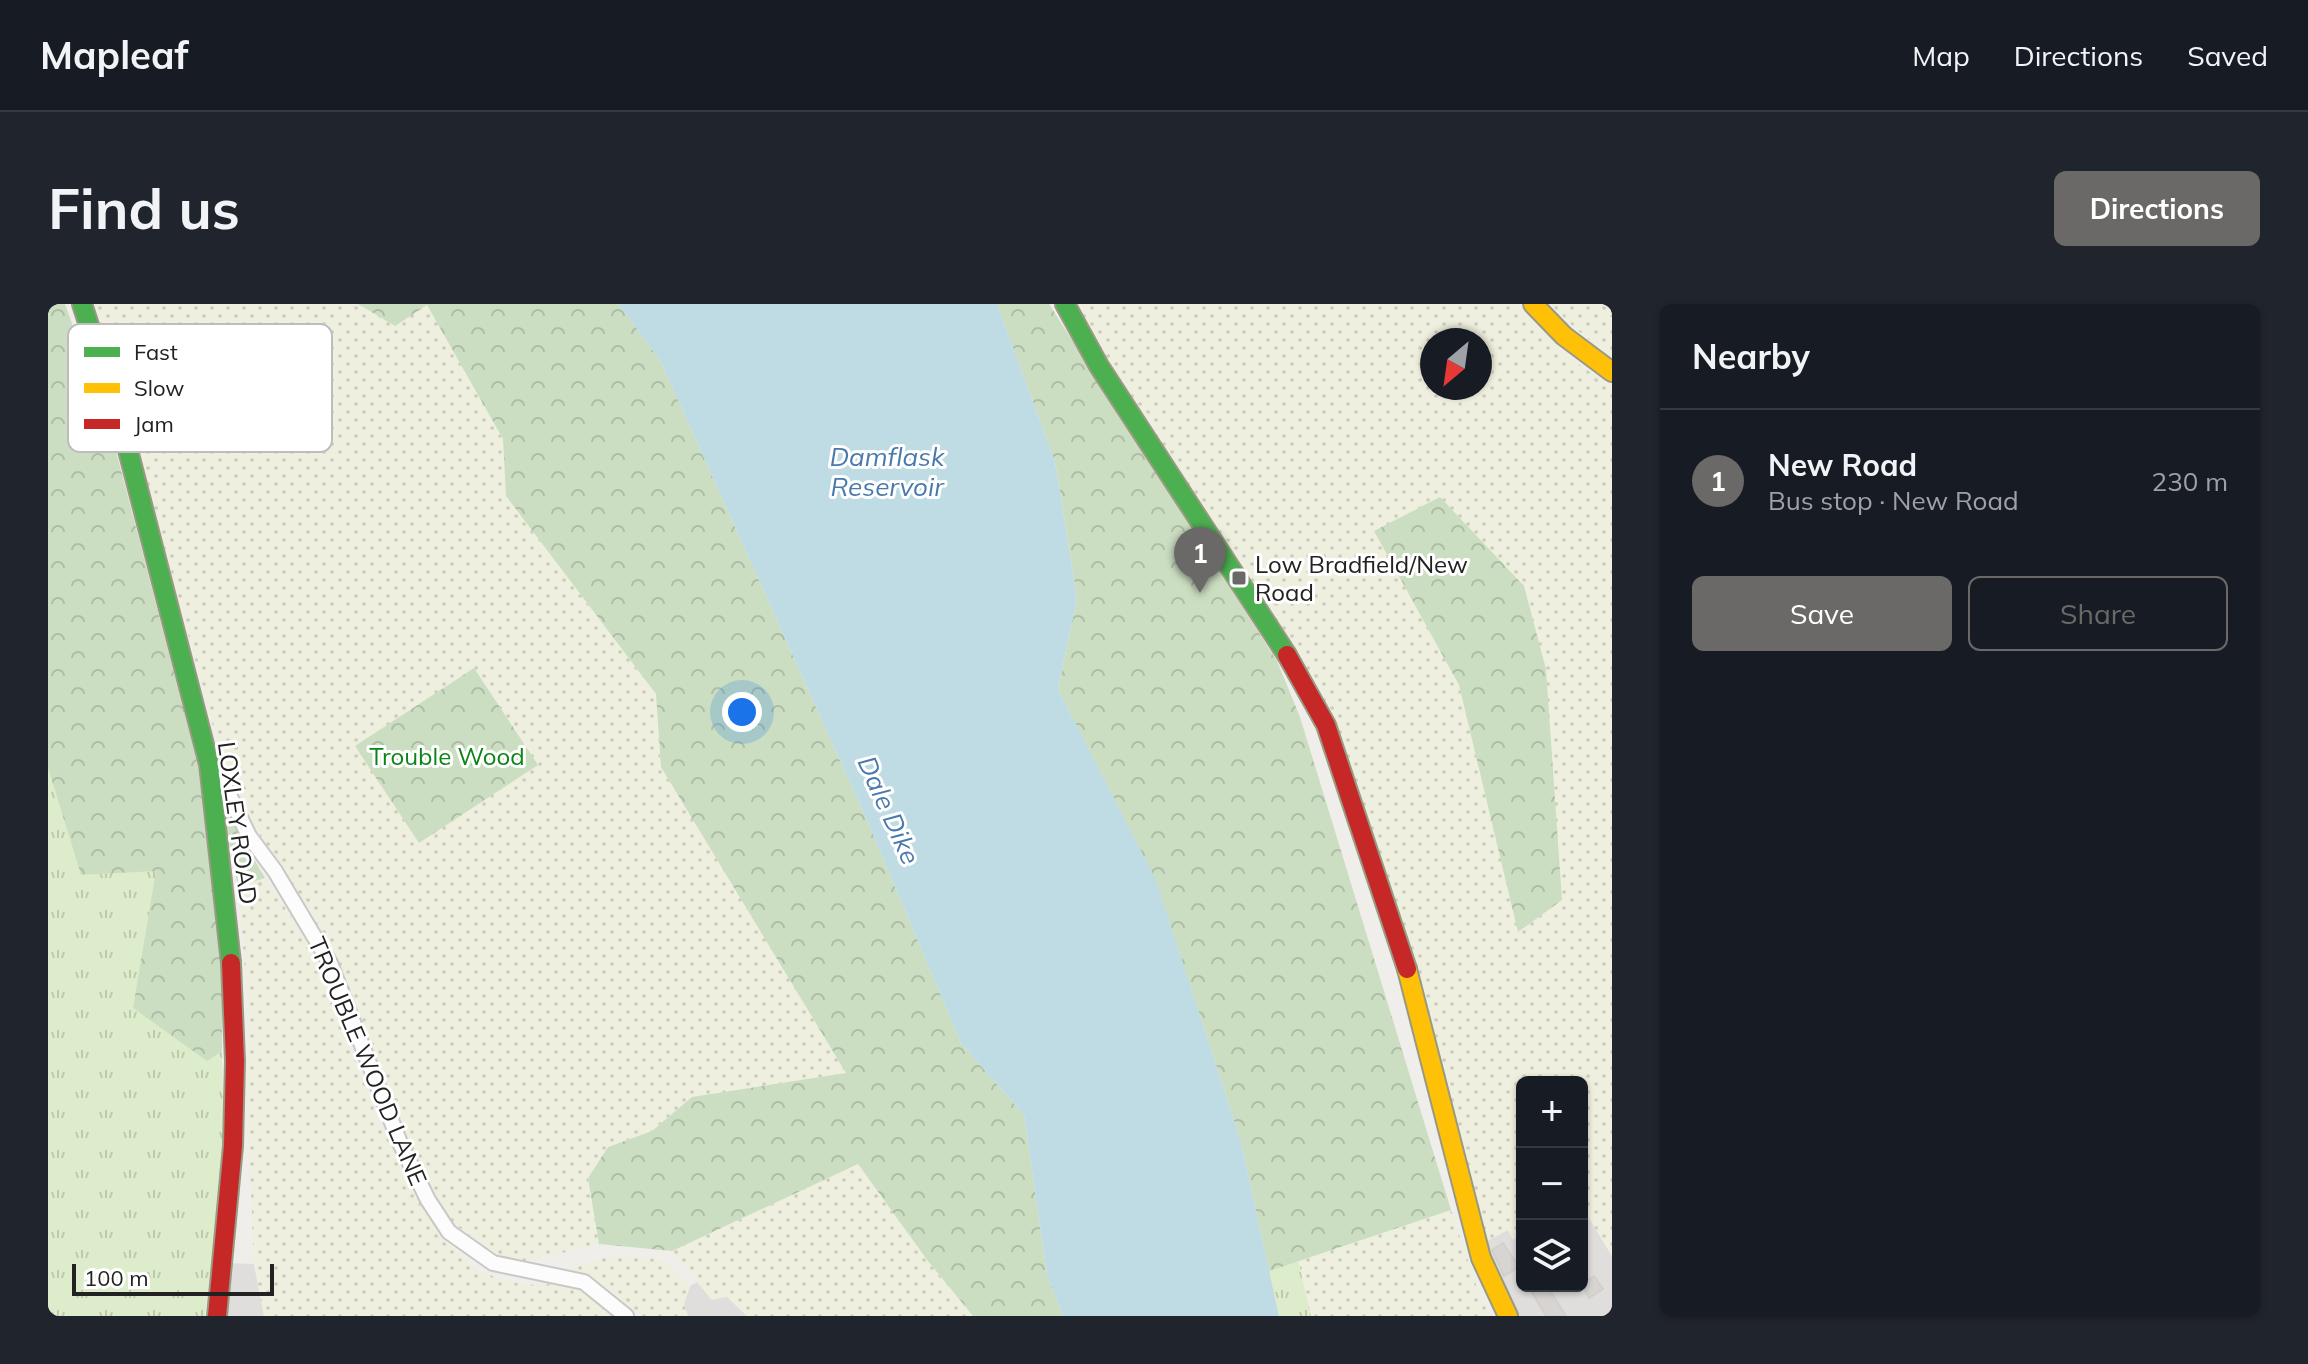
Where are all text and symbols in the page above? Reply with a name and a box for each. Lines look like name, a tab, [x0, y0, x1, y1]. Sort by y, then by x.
text: Mapleaf	[40, 31, 188, 79]
text: Map	[1912, 38, 1970, 73]
text: Directions	[2014, 38, 2143, 73]
text: Saved	[2187, 38, 2268, 73]
button: Directions	[2054, 171, 2260, 246]
text: Find us	[48, 173, 240, 243]
legend	[68, 324, 332, 452]
north arrow	[1420, 328, 1492, 400]
text: Nearby	[1692, 335, 1810, 378]
text: Fast	[134, 338, 178, 366]
text: Slow	[134, 374, 184, 402]
text: Jam	[134, 410, 174, 438]
water label: Damflask Reservoir	[830, 440, 945, 503]
text: New Road	[1768, 446, 1917, 484]
text: 1	[1710, 465, 1726, 498]
text: 230 m	[2152, 465, 2228, 498]
text: Bus stop · New Road	[1768, 484, 2019, 517]
pin: 1	[1174, 527, 1226, 593]
place label: Low Bradfield/New Road	[1255, 549, 1468, 607]
marker: Low Bradfield/New Road	[1230, 569, 1248, 587]
button: Save	[1692, 576, 1952, 651]
button: Share	[1968, 576, 2228, 651]
your location	[722, 692, 762, 732]
street label: LOXLEY ROAD	[212, 740, 264, 906]
park label: Trouble Wood	[369, 741, 525, 771]
water label: Dale Dike	[851, 751, 927, 869]
street label: TROUBLE WOOD LANE	[302, 932, 434, 1190]
map controls	[1516, 1076, 1588, 1292]
button: +	[1516, 1076, 1588, 1148]
button: −	[1516, 1148, 1588, 1220]
button: layers	[1516, 1220, 1588, 1292]
scale bar	[72, 1260, 274, 1296]
text: 100 m	[84, 1264, 149, 1292]

